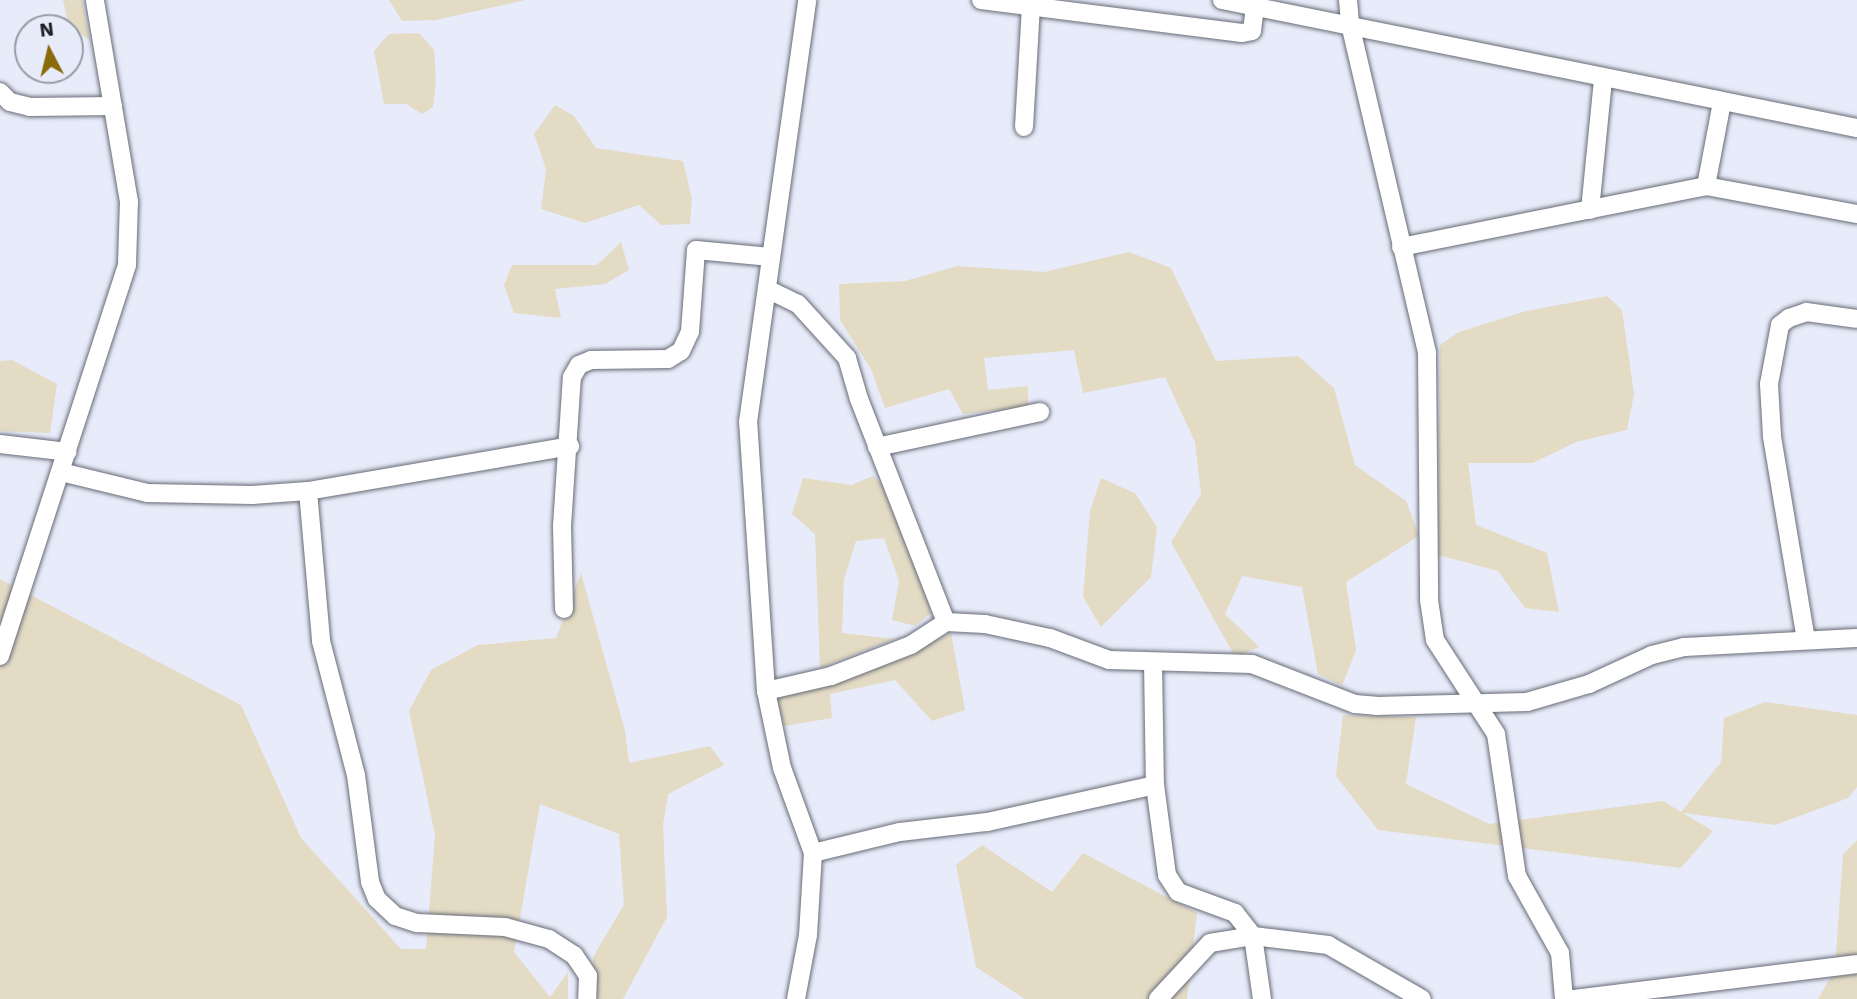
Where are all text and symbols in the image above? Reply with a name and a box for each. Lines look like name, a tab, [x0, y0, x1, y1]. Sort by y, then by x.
north arrow	[14, 14, 84, 84]
text: N	[38, 17, 55, 42]

